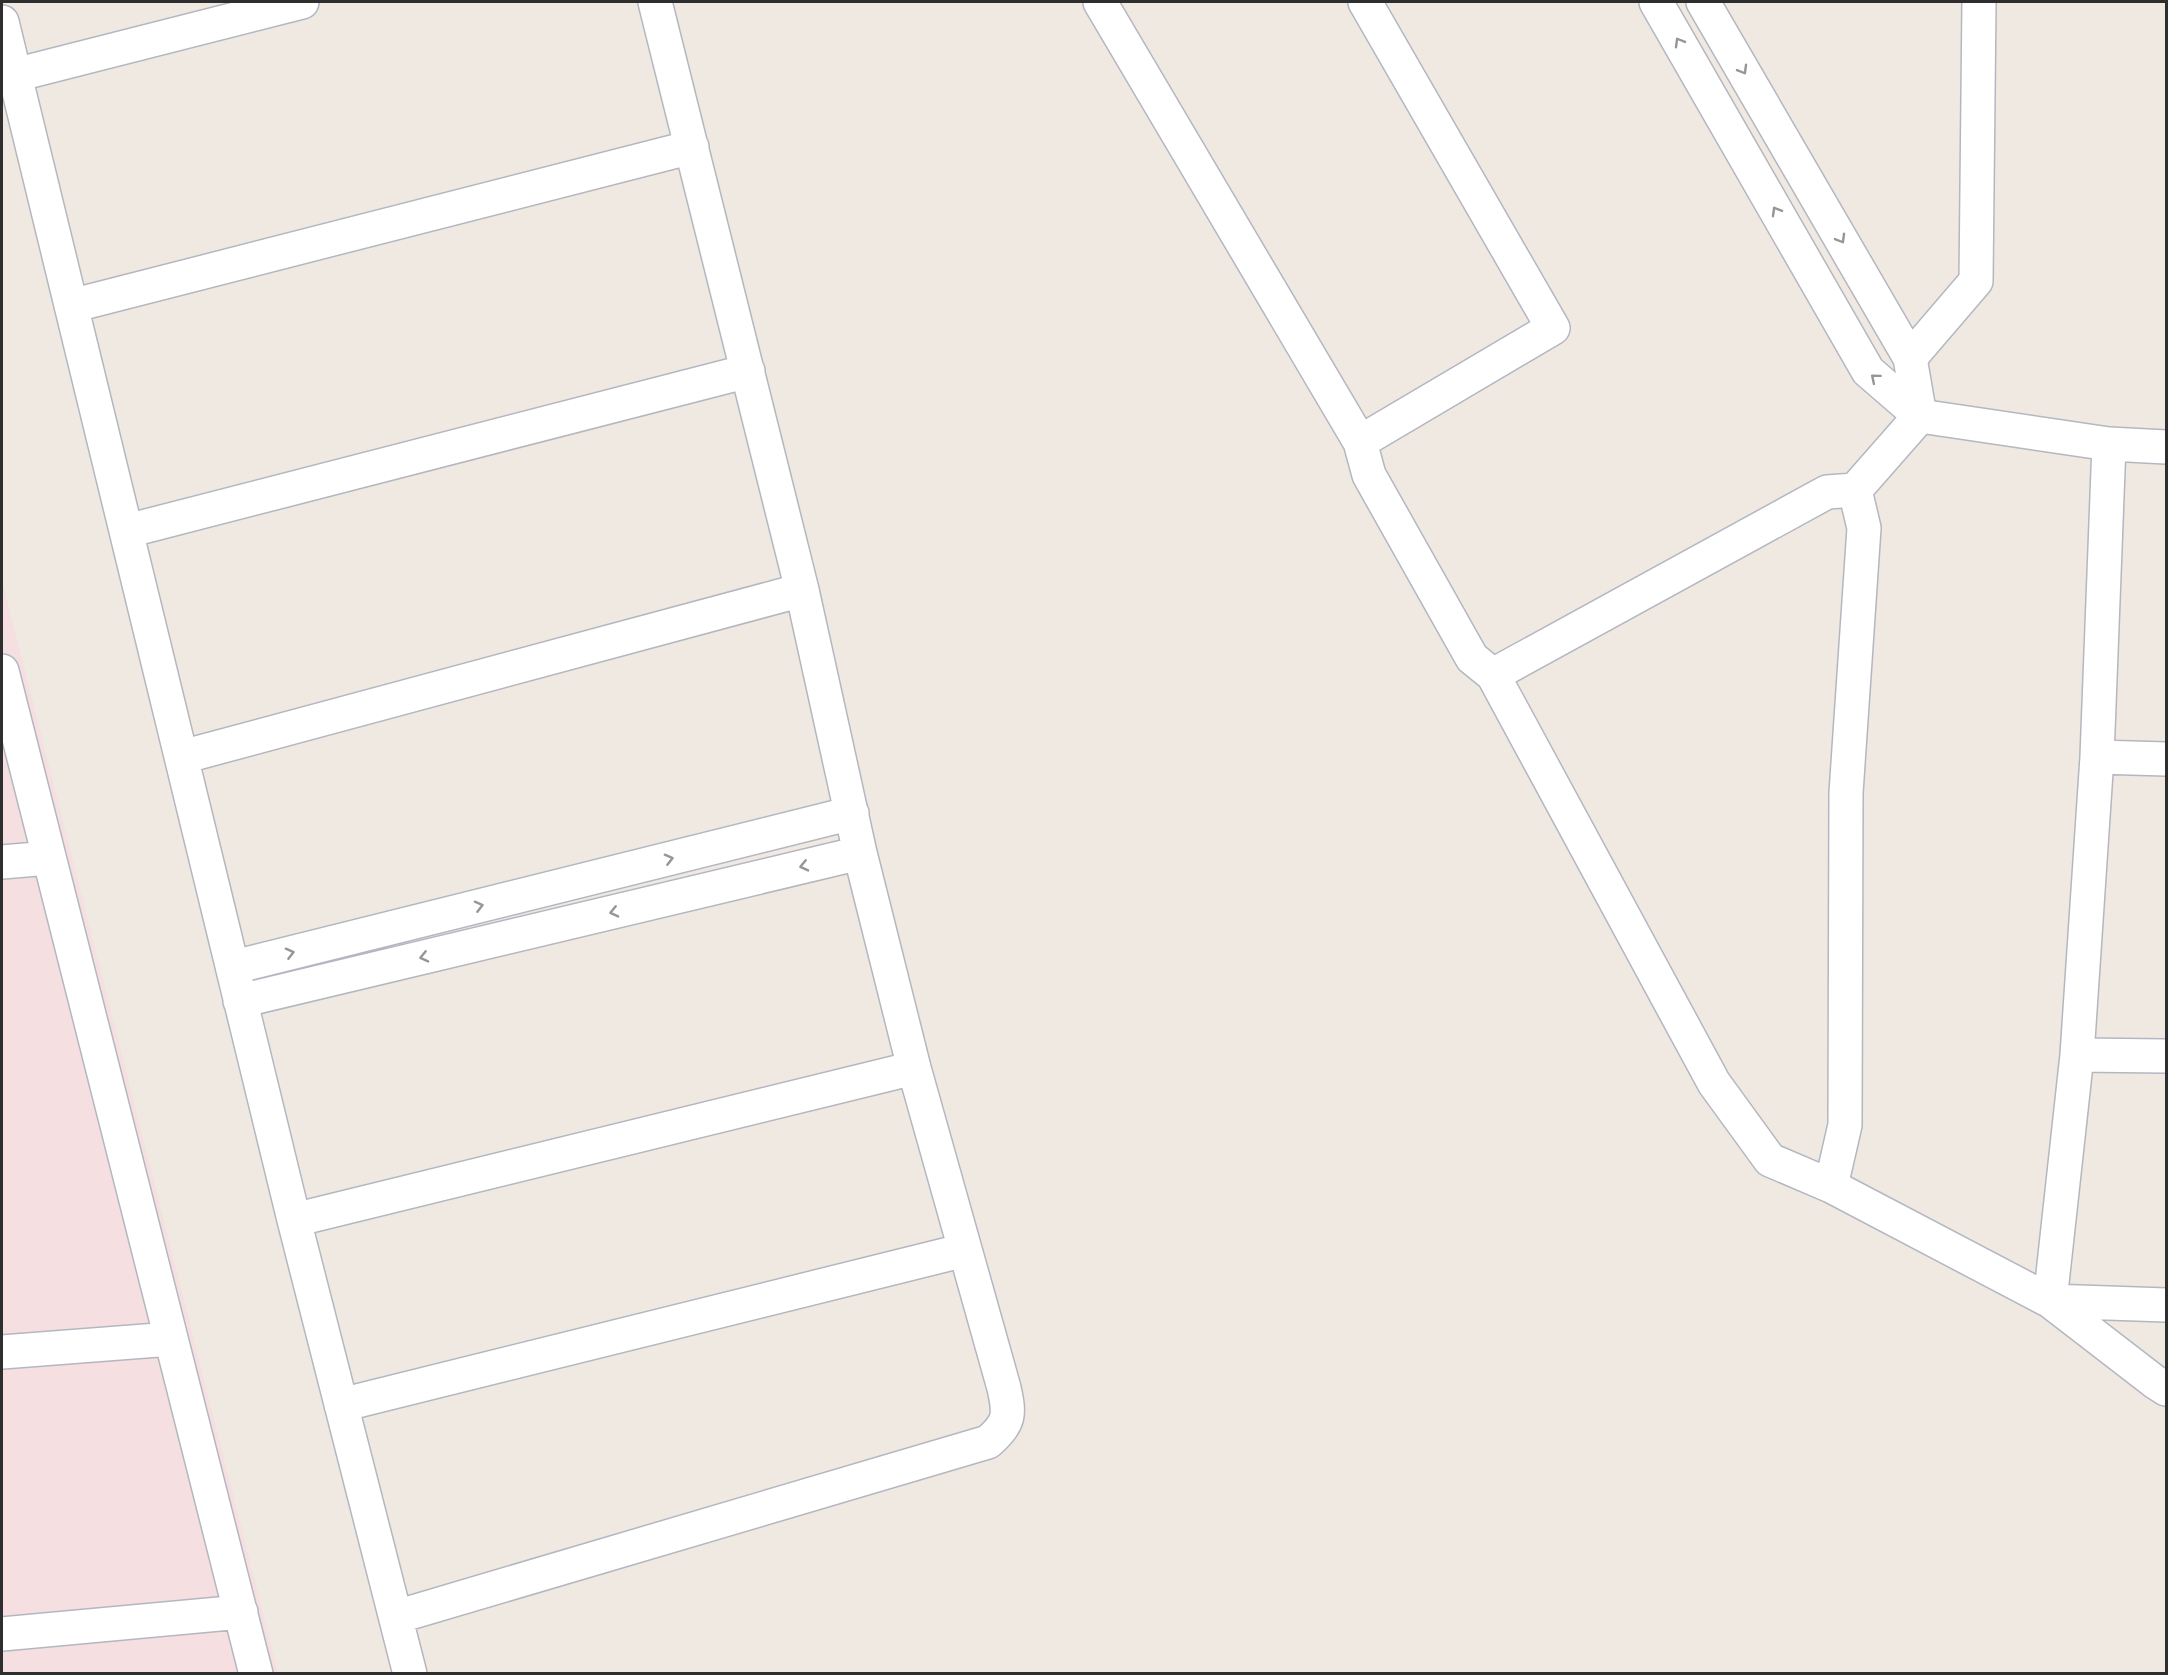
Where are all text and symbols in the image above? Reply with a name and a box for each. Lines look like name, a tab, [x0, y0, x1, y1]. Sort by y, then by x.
one-way arrow	[1675, 38, 1686, 48]
one-way arrow	[1735, 64, 1747, 74]
one-way arrow	[1772, 207, 1783, 217]
one-way arrow	[1833, 233, 1845, 243]
one-way arrow	[1871, 374, 1882, 385]
one-way arrow	[664, 853, 674, 866]
one-way arrow	[799, 859, 809, 872]
one-way arrow	[474, 900, 484, 913]
one-way arrow	[609, 904, 619, 917]
one-way arrow	[285, 948, 295, 961]
one-way arrow	[419, 950, 429, 963]

